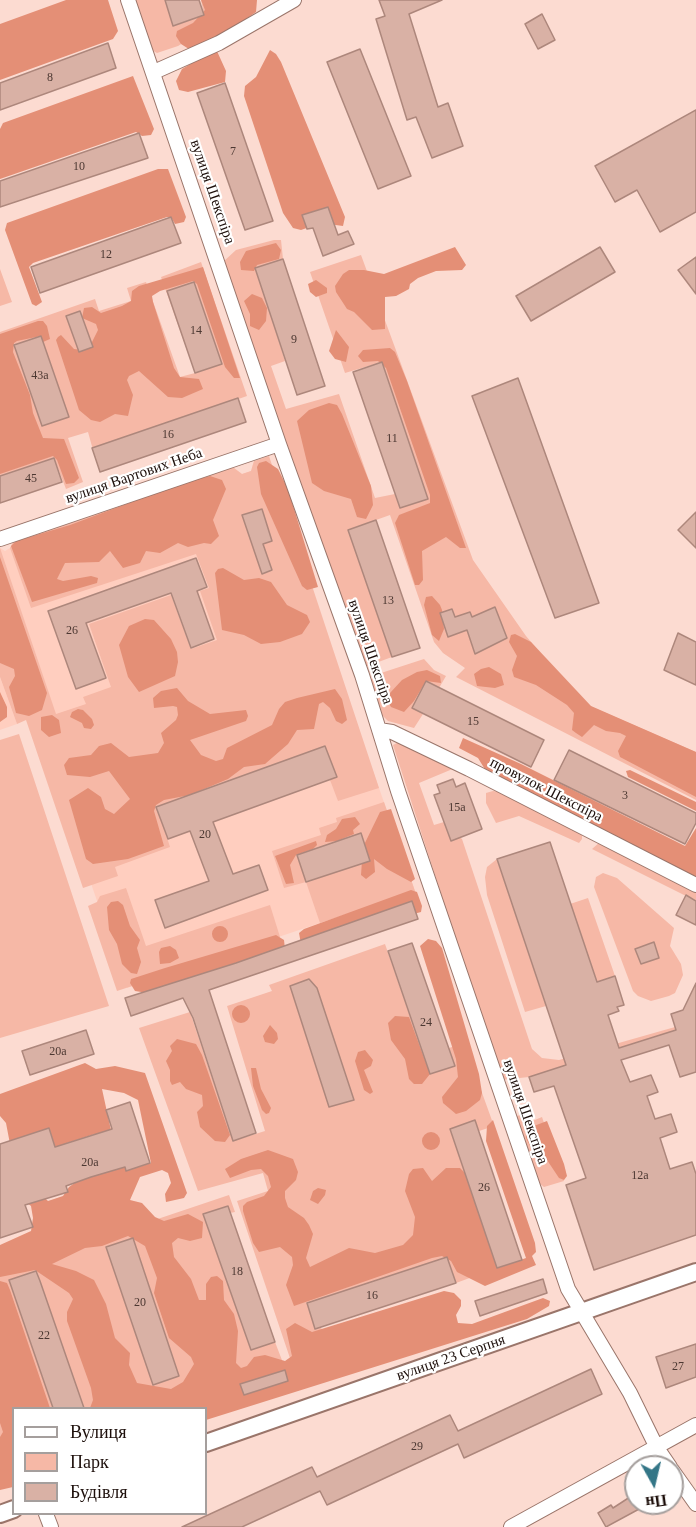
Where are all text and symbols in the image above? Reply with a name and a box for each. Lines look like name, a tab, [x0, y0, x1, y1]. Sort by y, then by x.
house number: 8	[47, 71, 53, 85]
street label: вулиця Шекспіра	[186, 137, 238, 247]
house number: 7	[230, 145, 236, 159]
house number: 10	[73, 160, 85, 174]
house number: 12	[100, 248, 112, 262]
house number: 14	[190, 324, 202, 338]
house number: 9	[291, 333, 297, 347]
house number: 43а	[31, 369, 49, 383]
house number: 16	[162, 428, 174, 442]
house number: 11	[386, 432, 398, 446]
street label: вулиця Вартових Неба	[63, 444, 205, 508]
house number: 45	[25, 472, 37, 486]
house number: 13	[382, 594, 394, 608]
street label: вулиця Шекспіра	[344, 597, 396, 707]
house number: 26	[66, 624, 78, 638]
house number: 15	[467, 715, 479, 729]
street label: провулок Шекспіра	[487, 754, 605, 826]
house number: 3	[622, 789, 628, 803]
house number: 15а	[448, 801, 466, 815]
house number: 20	[199, 828, 211, 842]
house number: 24	[420, 1016, 432, 1030]
house number: 20а	[49, 1045, 67, 1059]
street label: вулиця Шекспіра	[499, 1057, 551, 1167]
house number: 20а	[81, 1156, 99, 1170]
house number: 12а	[631, 1169, 649, 1183]
house number: 26	[478, 1181, 490, 1195]
house number: 18	[231, 1265, 243, 1279]
house number: 16	[366, 1289, 378, 1303]
house number: 20	[134, 1296, 146, 1310]
house number: 22	[38, 1329, 50, 1343]
street label: вулиця 23 Серпня	[394, 1331, 508, 1385]
house number: 27	[672, 1360, 684, 1374]
legend	[12, 1407, 207, 1515]
text: Вулиця	[70, 1422, 127, 1442]
house number: 29	[411, 1440, 423, 1454]
text: Парк	[70, 1452, 109, 1472]
north arrow	[624, 1455, 684, 1515]
text: Будівля	[70, 1482, 127, 1502]
text: Пн	[644, 1491, 668, 1511]

